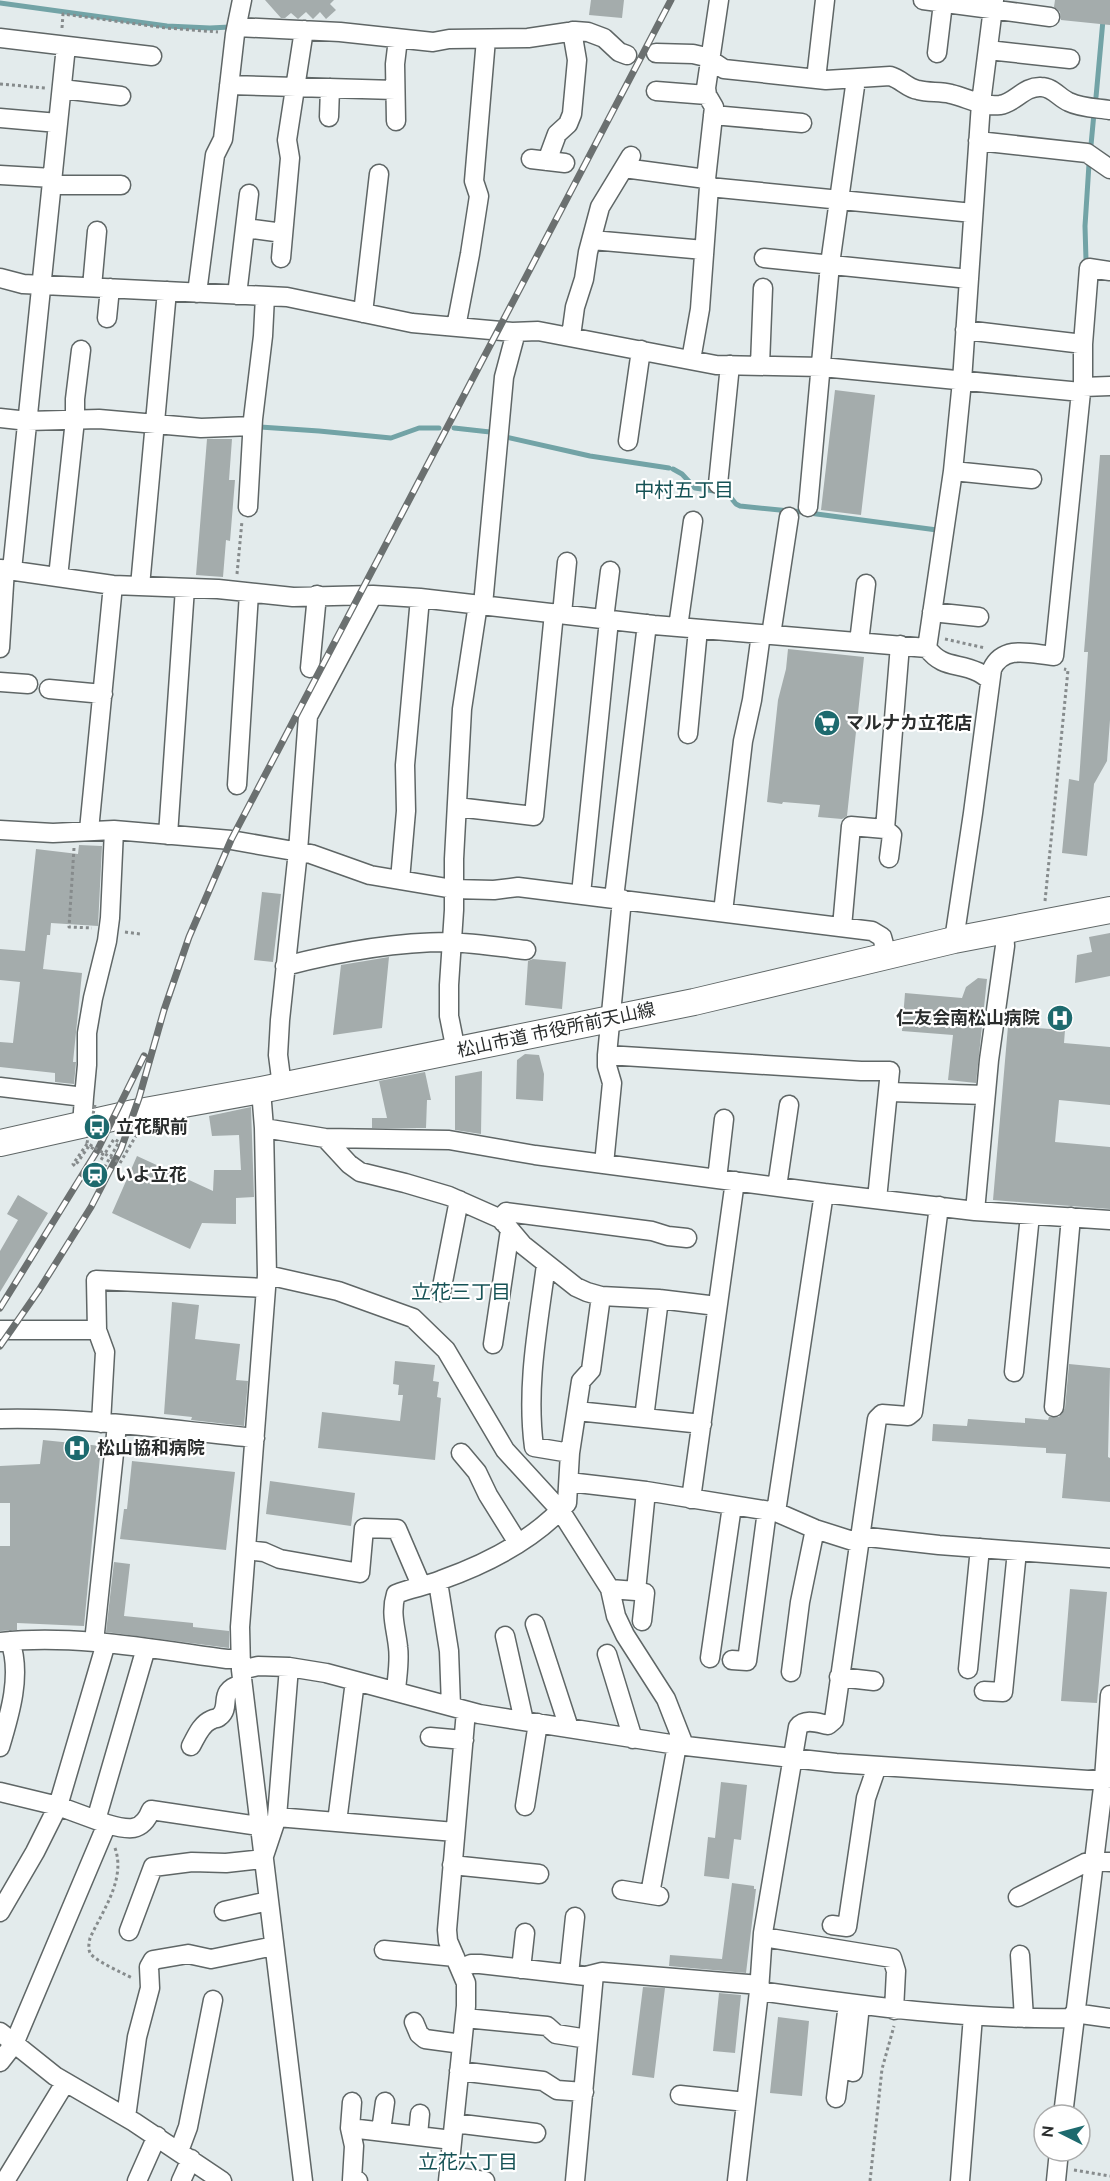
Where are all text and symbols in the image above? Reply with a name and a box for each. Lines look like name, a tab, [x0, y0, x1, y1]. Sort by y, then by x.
district label: 中村五丁目	[634, 478, 734, 501]
supermarket icon: マルナカ立花店	[812, 708, 842, 738]
place label: マルナカ立花店	[846, 712, 972, 732]
street label: 松山市道 市役所前天山線	[455, 998, 657, 1060]
hospital icon: 仁友会南松山病院	[1045, 1003, 1075, 1033]
place label: 仁友会南松山病院	[896, 1007, 1040, 1027]
bus stop icon: 立花駅前	[82, 1112, 112, 1142]
place label: 立花駅前	[116, 1116, 188, 1136]
station icon: いよ立花	[80, 1160, 110, 1190]
place label: いよ立花	[115, 1164, 187, 1184]
district label: 立花三丁目	[411, 1280, 511, 1303]
hospital icon: 松山協和病院	[62, 1433, 92, 1463]
place label: 松山協和病院	[97, 1437, 205, 1457]
north arrow	[1032, 2103, 1092, 2163]
text: N	[1038, 2125, 1057, 2138]
district label: 立花六丁目	[418, 2150, 518, 2173]

